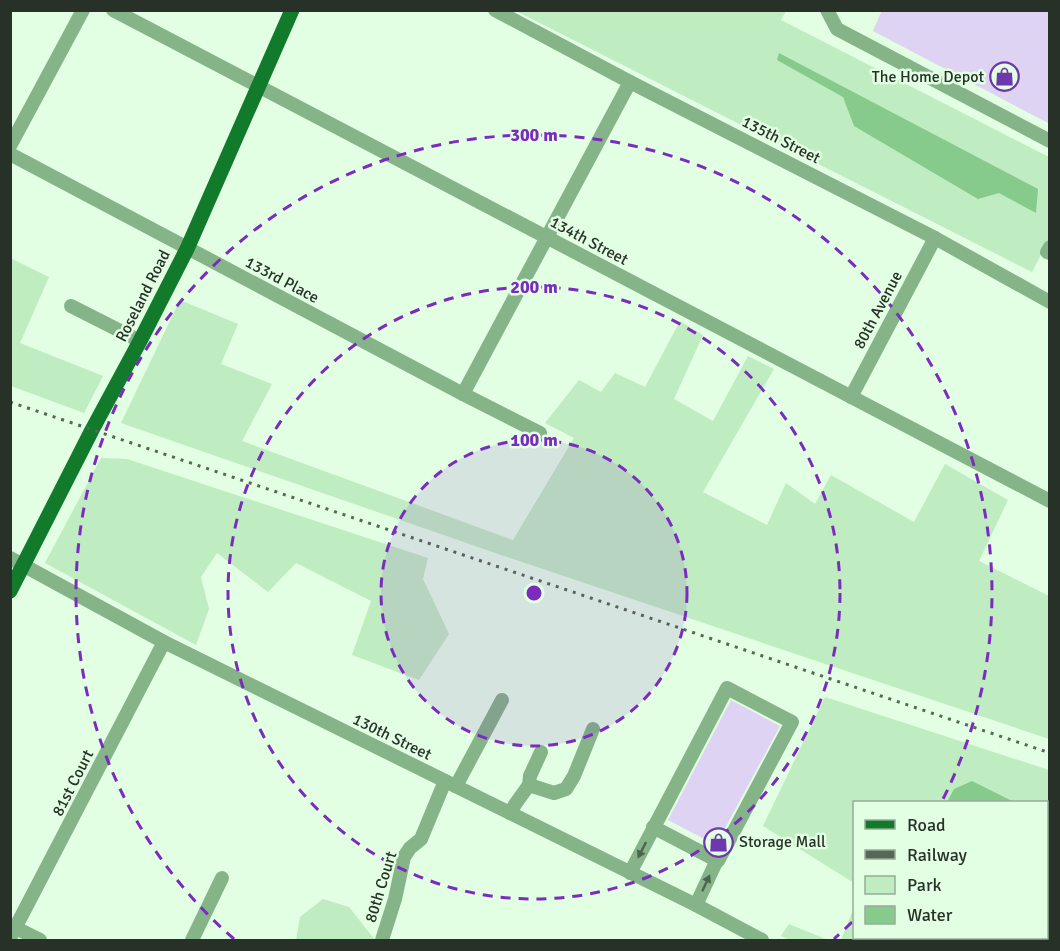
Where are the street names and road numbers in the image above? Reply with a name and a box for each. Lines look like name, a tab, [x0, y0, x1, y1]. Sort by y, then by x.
street label: 135th Street	[738, 112, 824, 168]
street label: 134th Street	[547, 212, 632, 270]
street label: Roseland Road	[111, 247, 175, 345]
street label: 133rd Place	[242, 252, 322, 308]
street label: 80th Avenue	[849, 268, 907, 352]
street label: 130th Street	[349, 709, 435, 765]
street label: 81st Court	[48, 746, 98, 820]
street label: 80th Court	[361, 849, 401, 925]

